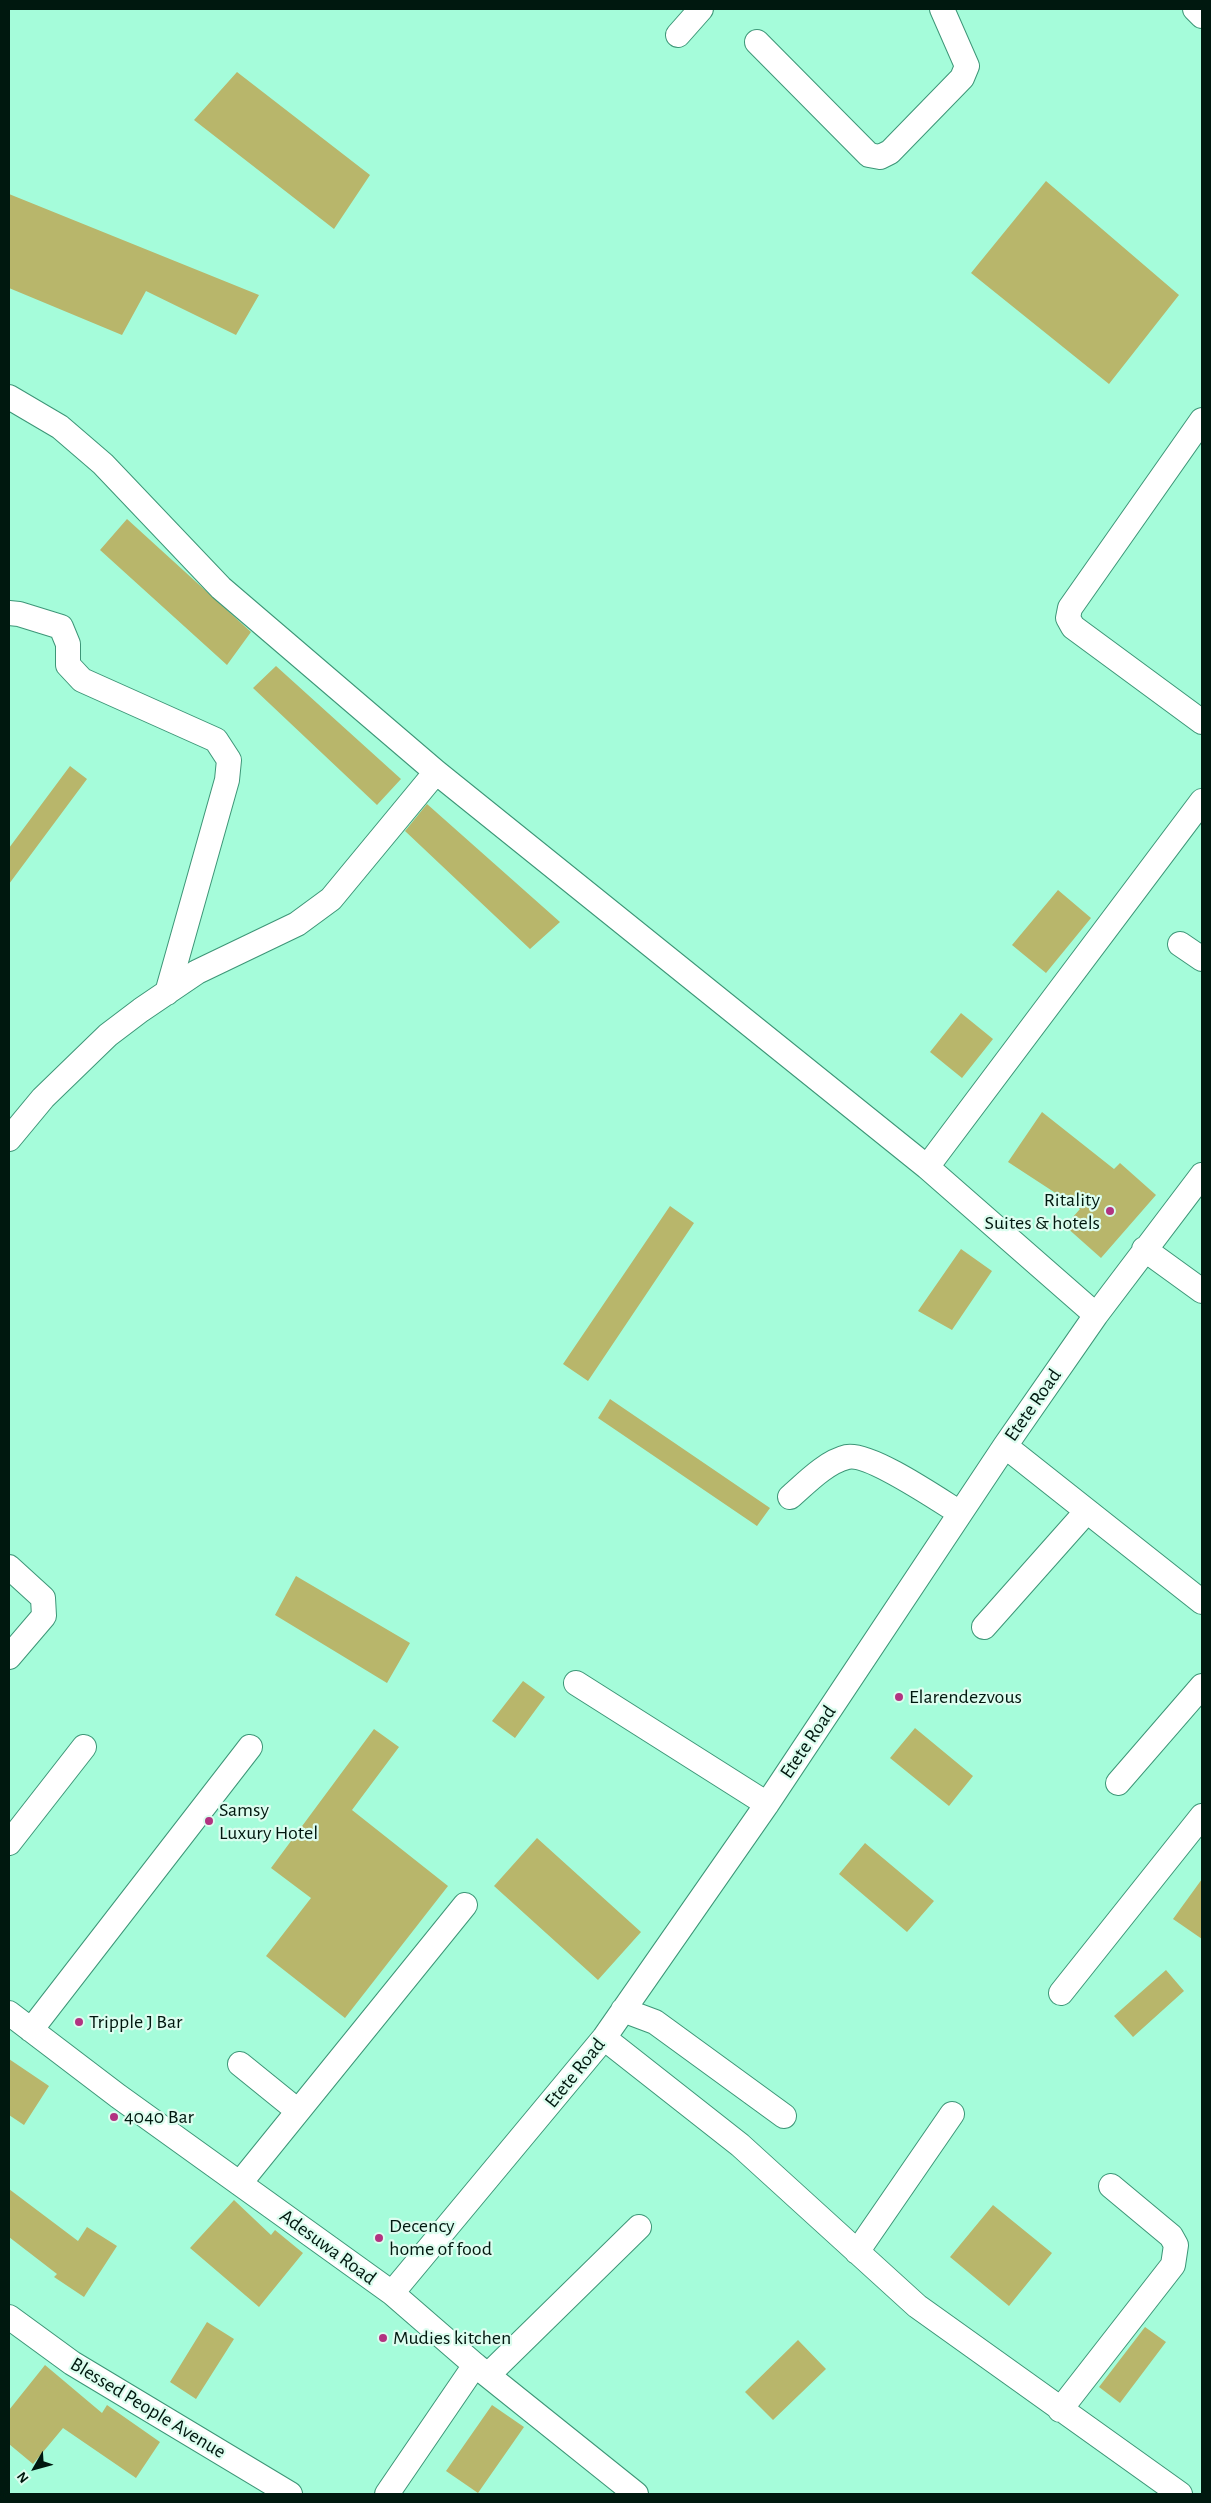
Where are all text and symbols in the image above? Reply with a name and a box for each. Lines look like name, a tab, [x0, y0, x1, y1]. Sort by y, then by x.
place label: Ritality Suites & hotels	[984, 1188, 1100, 1235]
marker: Ritality Suites & hotels	[1104, 1205, 1116, 1217]
street label: Etete Road	[999, 1364, 1067, 1446]
place label: Elarendezvous	[909, 1685, 1022, 1709]
marker: Elarendezvous	[893, 1691, 905, 1703]
street label: Etete Road	[775, 1701, 841, 1783]
place label: Samsy Luxury Hotel	[219, 1798, 318, 1845]
marker: Samsy Luxury Hotel	[203, 1815, 215, 1827]
place label: Tripple J Bar	[89, 2010, 182, 2034]
marker: Tripple J Bar	[73, 2016, 85, 2028]
street label: Etete Road	[540, 2033, 610, 2113]
place label: 4040 Bar	[124, 2105, 194, 2129]
marker: 4040 Bar	[108, 2111, 120, 2123]
street label: Adesuwa Road	[275, 2204, 381, 2290]
place label: Decency home of food	[389, 2214, 492, 2261]
marker: Decency home of food	[373, 2232, 385, 2244]
place label: Mudies kitchen	[393, 2326, 511, 2350]
marker: Mudies kitchen	[377, 2332, 389, 2344]
street label: Blessed People Avenue	[66, 2352, 230, 2464]
north arrow	[10, 2443, 60, 2493]
text: N	[15, 2469, 32, 2485]

